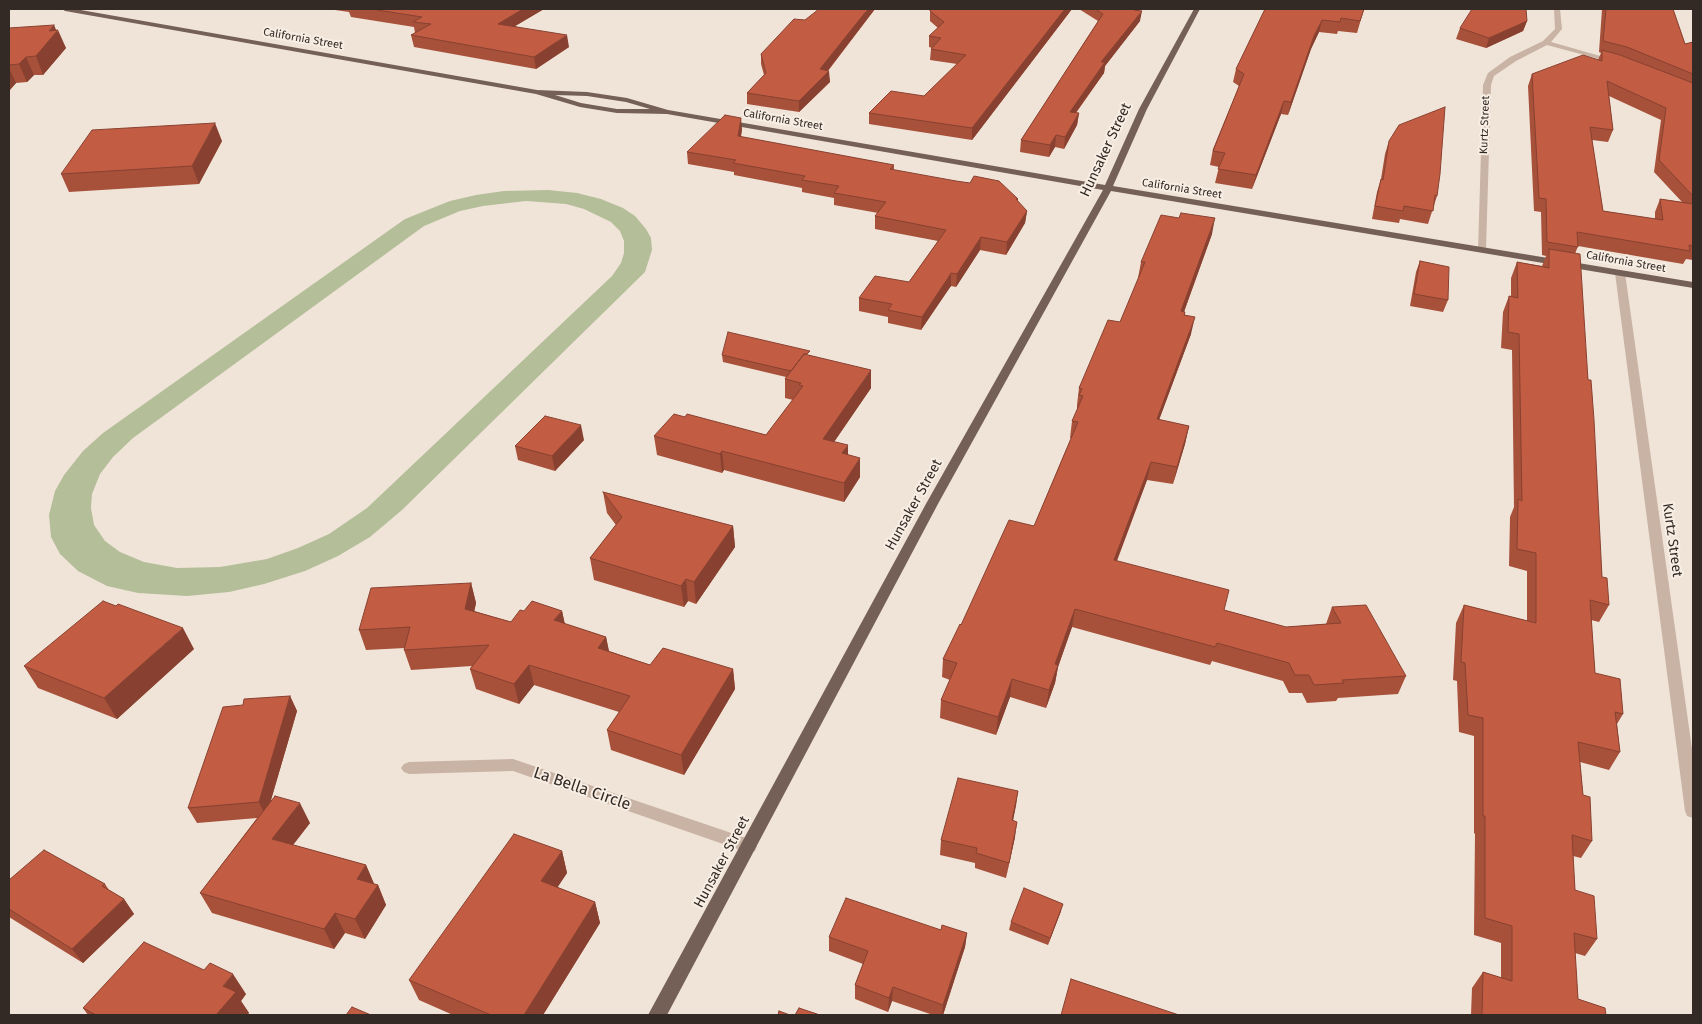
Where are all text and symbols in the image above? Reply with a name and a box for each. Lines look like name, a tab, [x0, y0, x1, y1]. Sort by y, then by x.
street label: California Street	[262, 25, 344, 53]
street label: Kurtz Street	[1477, 96, 1493, 154]
street label: Hunsaker Street	[1077, 100, 1135, 200]
street label: California Street	[742, 106, 824, 134]
street label: California Street	[1141, 176, 1223, 202]
street label: California Street	[1585, 248, 1667, 276]
street label: Hunsaker Street	[882, 456, 946, 554]
street label: Kurtz Street	[1658, 502, 1686, 578]
street label: La Bella Circle	[531, 763, 633, 815]
street label: Hunsaker Street	[691, 813, 753, 911]

